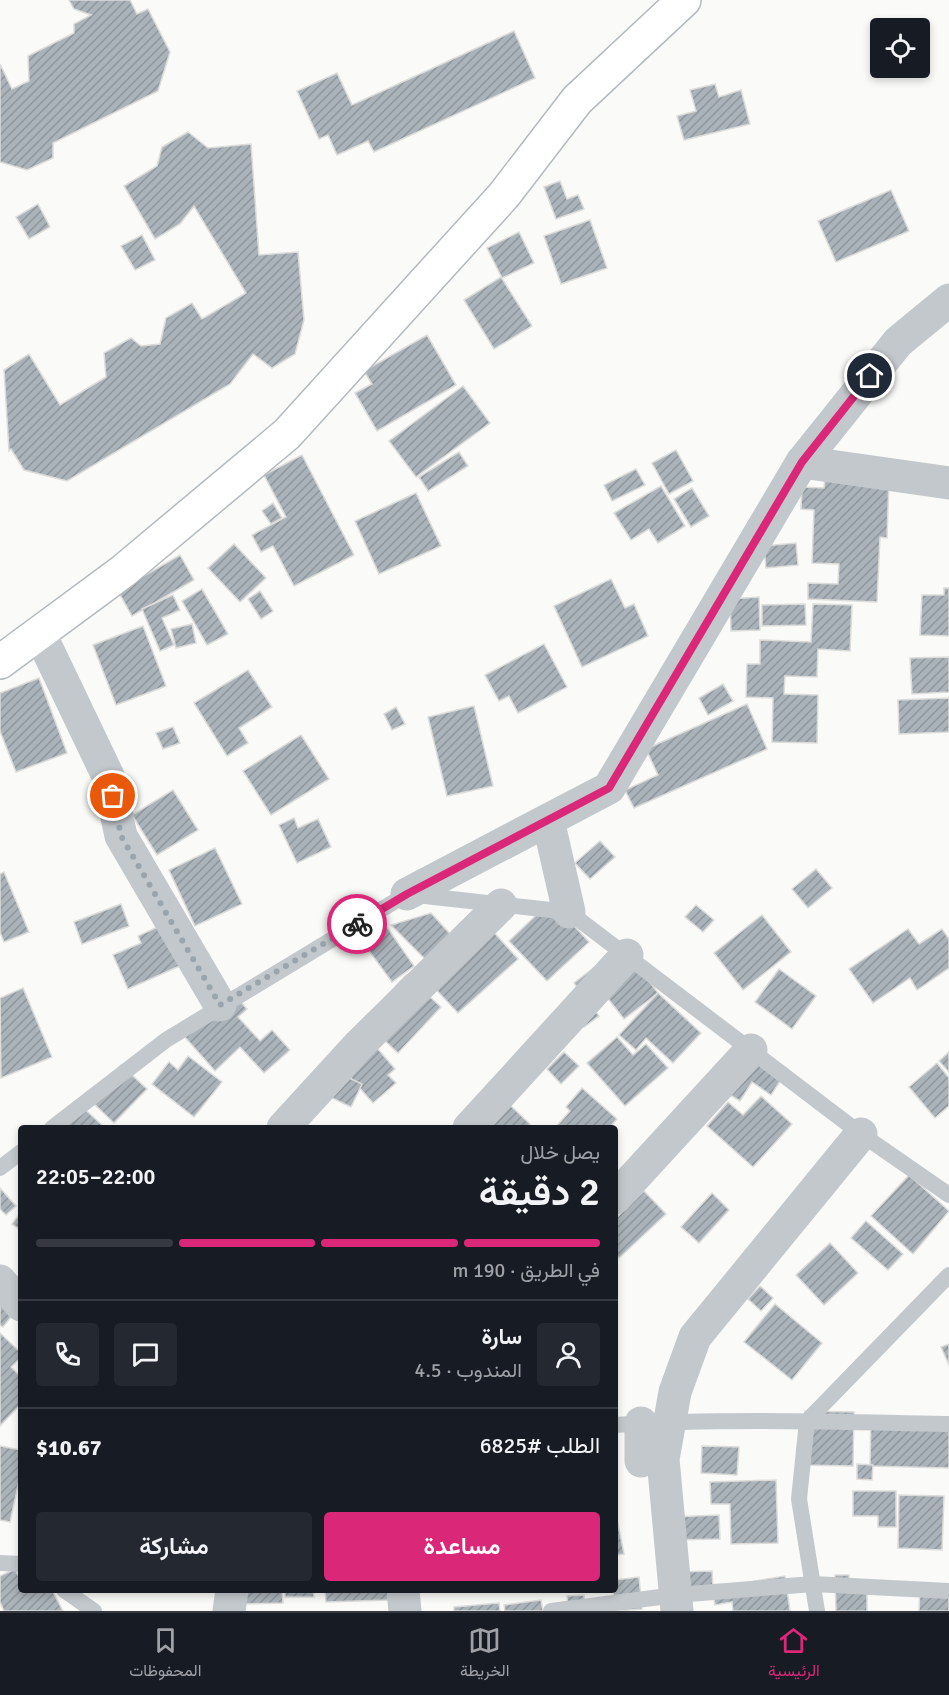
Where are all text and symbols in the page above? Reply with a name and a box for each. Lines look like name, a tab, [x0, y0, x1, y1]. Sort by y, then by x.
map controls	[870, 18, 930, 78]
button: locate	[870, 18, 930, 78]
pin	[844, 350, 895, 401]
icon: home	[853, 359, 886, 392]
pin	[87, 770, 138, 821]
icon: bag	[96, 779, 129, 812]
courier	[327, 894, 387, 954]
icon: bike	[341, 908, 374, 941]
text: يصل خلال	[521, 1140, 600, 1165]
text: 22:00–22:05	[36, 1163, 155, 1190]
text: 2 دقيقة	[479, 1168, 600, 1216]
text: في الطريق · 190 m	[453, 1258, 600, 1283]
button: phone	[36, 1323, 99, 1386]
button: chat	[114, 1323, 177, 1386]
text: سارة	[481, 1323, 522, 1350]
button: person	[537, 1323, 600, 1386]
text: المندوب · 4.5	[415, 1358, 522, 1383]
text: الطلب #6825	[480, 1432, 600, 1459]
text: $10.67	[36, 1434, 102, 1461]
button: مشاركة	[36, 1512, 312, 1581]
button: مساعدة	[324, 1512, 600, 1581]
tab: المحفوظات	[129, 1624, 201, 1685]
tab: الخريطة	[460, 1624, 509, 1685]
tab: الرئيسية	[768, 1624, 820, 1685]

